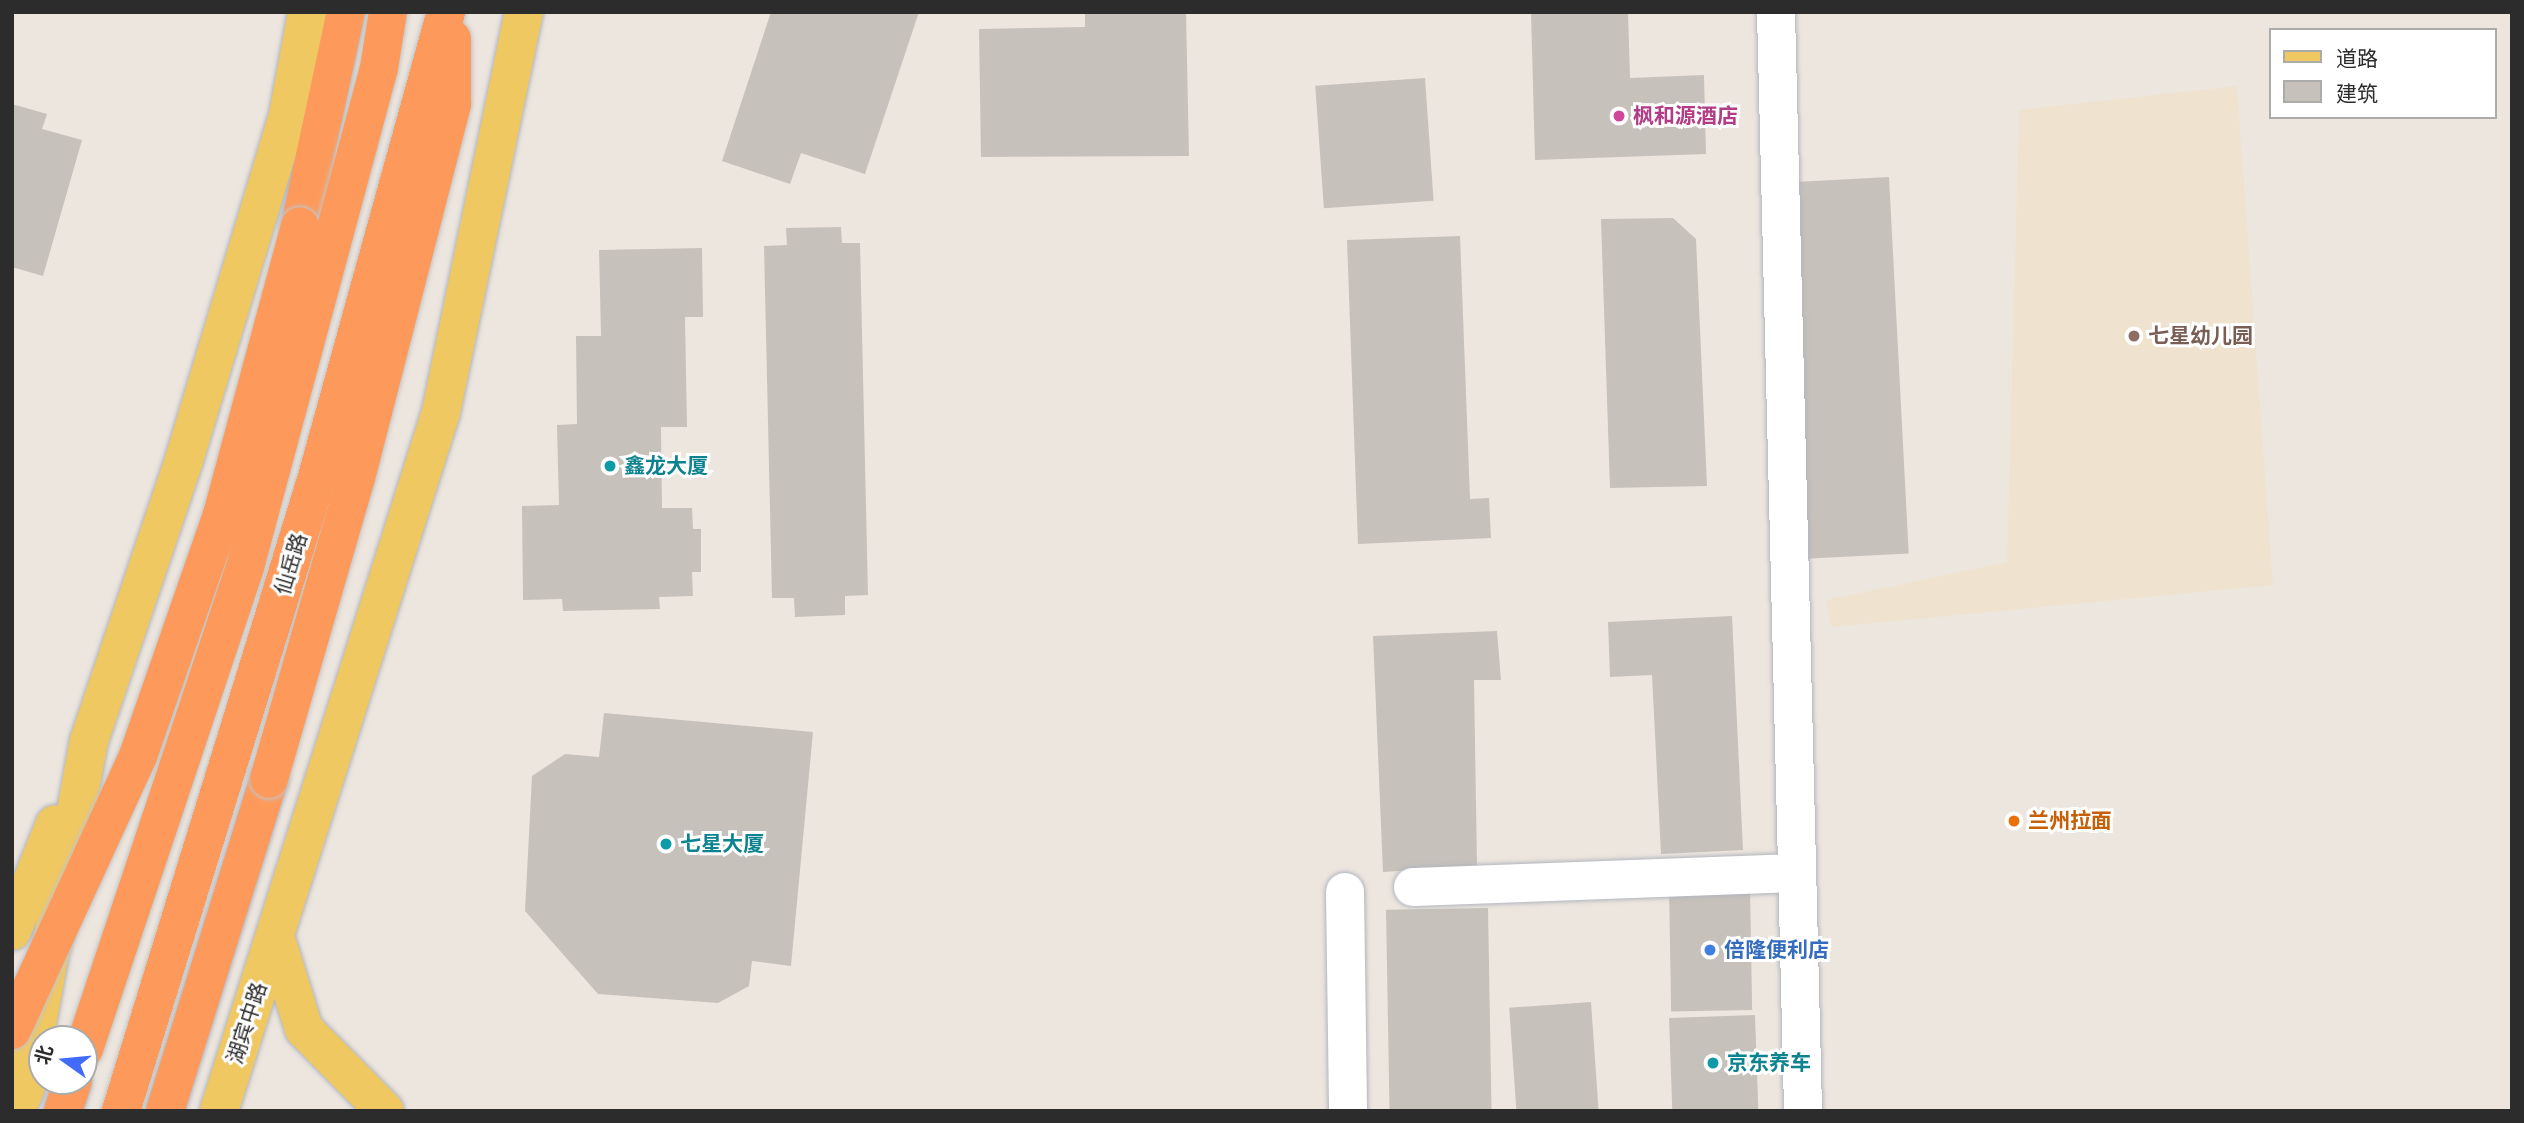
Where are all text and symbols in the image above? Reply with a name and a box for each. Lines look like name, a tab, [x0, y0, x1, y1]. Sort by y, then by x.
legend	[2268, 28, 2496, 119]
text: 道路	[2336, 47, 2378, 71]
text: 建筑	[2336, 82, 2378, 106]
place label: 枫和源酒店	[1633, 103, 1738, 129]
marker: 枫和源酒店	[1611, 108, 1627, 124]
place label: 七星幼儿园	[2148, 323, 2253, 349]
marker: 七星幼儿园	[2126, 328, 2142, 344]
place label: 鑫龙大厦	[624, 453, 708, 479]
marker: 鑫龙大厦	[602, 458, 618, 474]
street label: 仙岳路	[270, 530, 312, 598]
place label: 兰州拉面	[2028, 808, 2112, 834]
marker: 兰州拉面	[2006, 813, 2022, 829]
place label: 七星大厦	[680, 831, 764, 857]
marker: 七星大厦	[658, 836, 674, 852]
place label: 倍隆便利店	[1724, 937, 1829, 963]
marker: 倍隆便利店	[1702, 942, 1718, 958]
street label: 湖宾中路	[222, 979, 272, 1067]
north arrow	[28, 1025, 98, 1095]
text: 北	[32, 1043, 58, 1067]
place label: 京东养车	[1727, 1050, 1811, 1076]
marker: 京东养车	[1705, 1055, 1721, 1071]

